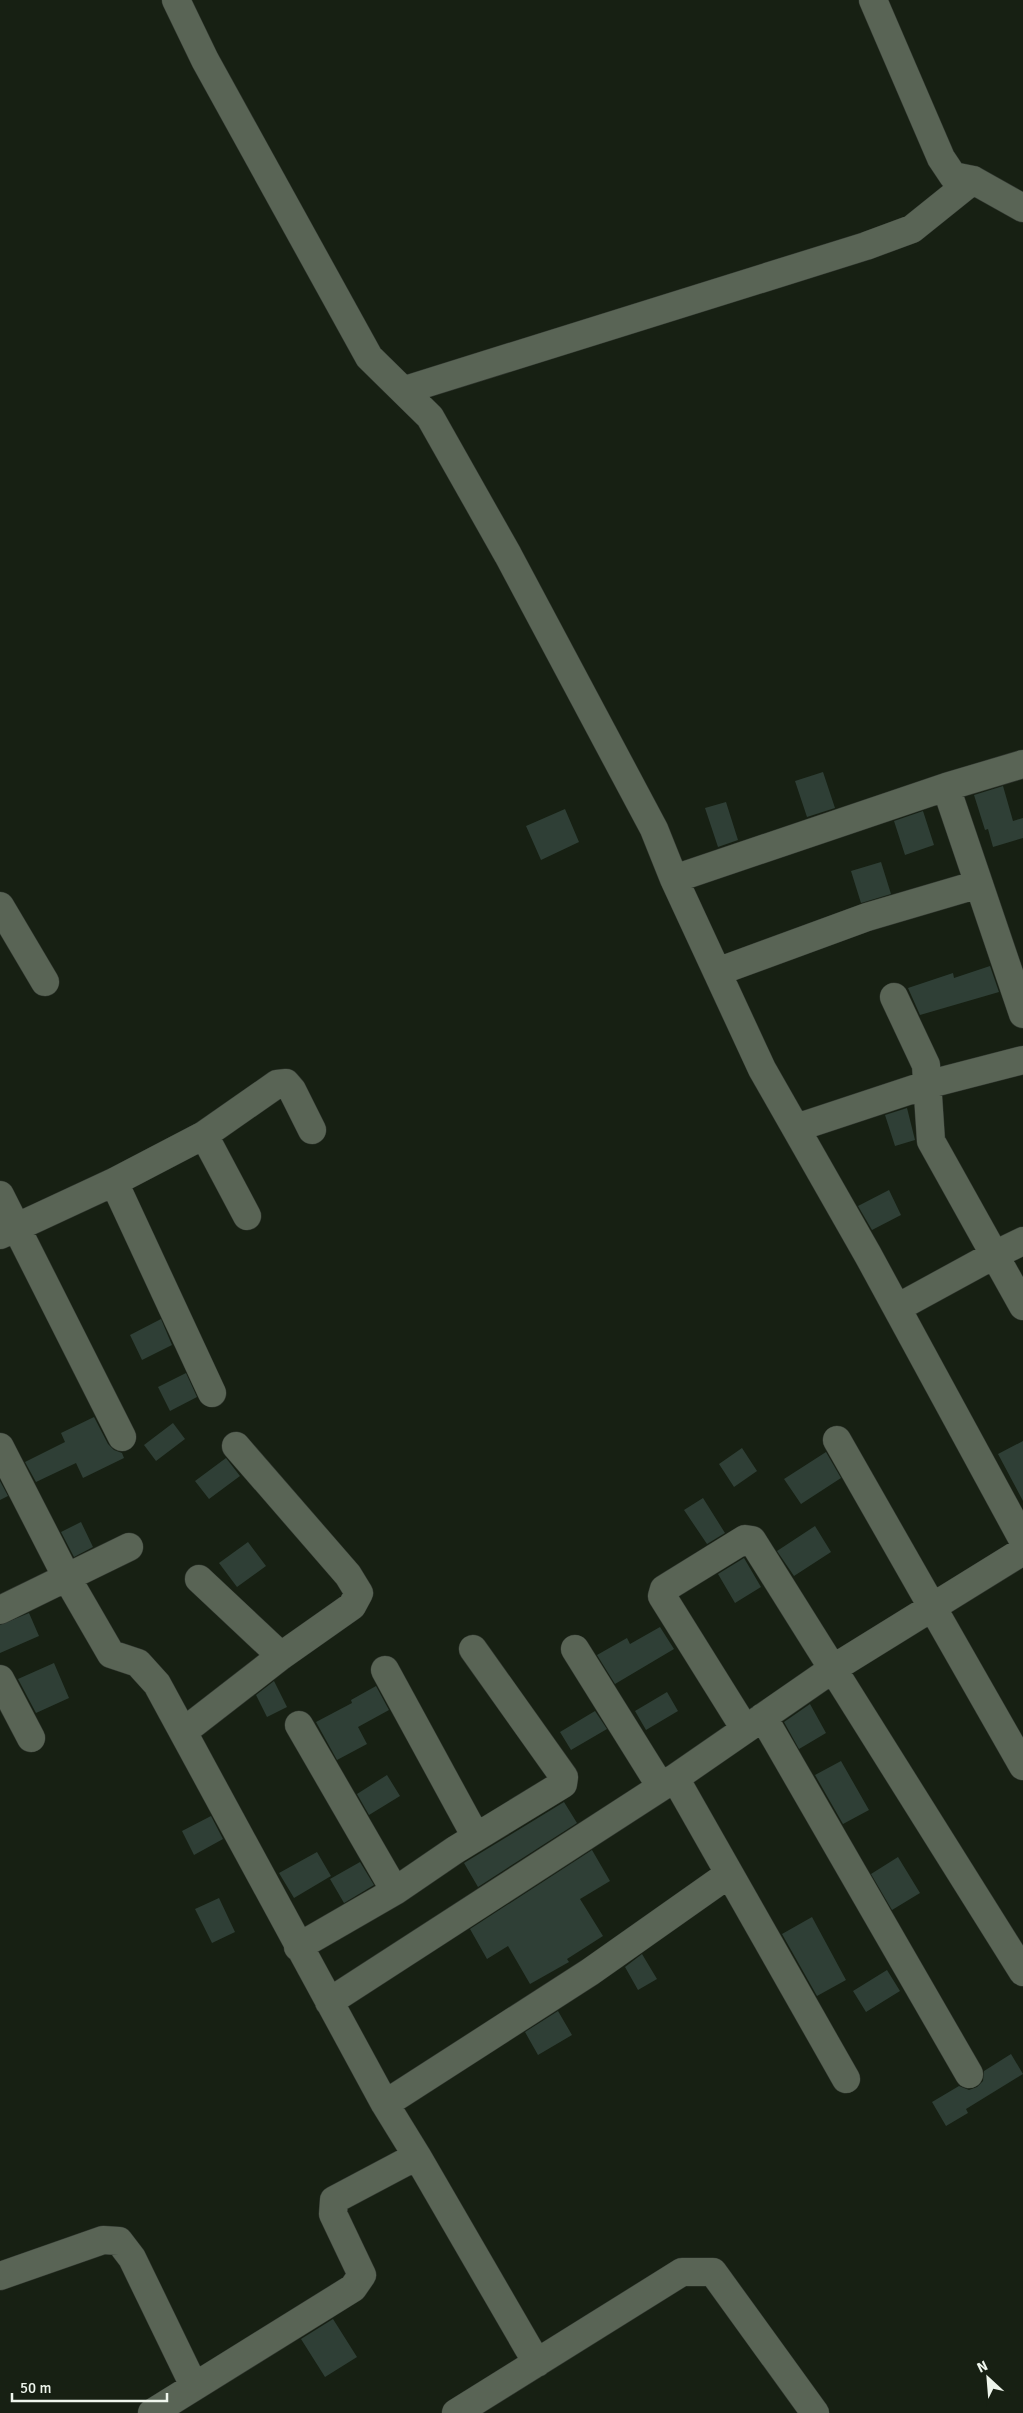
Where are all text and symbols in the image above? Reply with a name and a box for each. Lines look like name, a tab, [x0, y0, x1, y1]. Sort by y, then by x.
north arrow	[963, 2353, 1013, 2403]
text: N	[974, 2357, 991, 2377]
scale bar	[12, 2370, 168, 2402]
text: 50 m	[20, 2379, 51, 2397]

